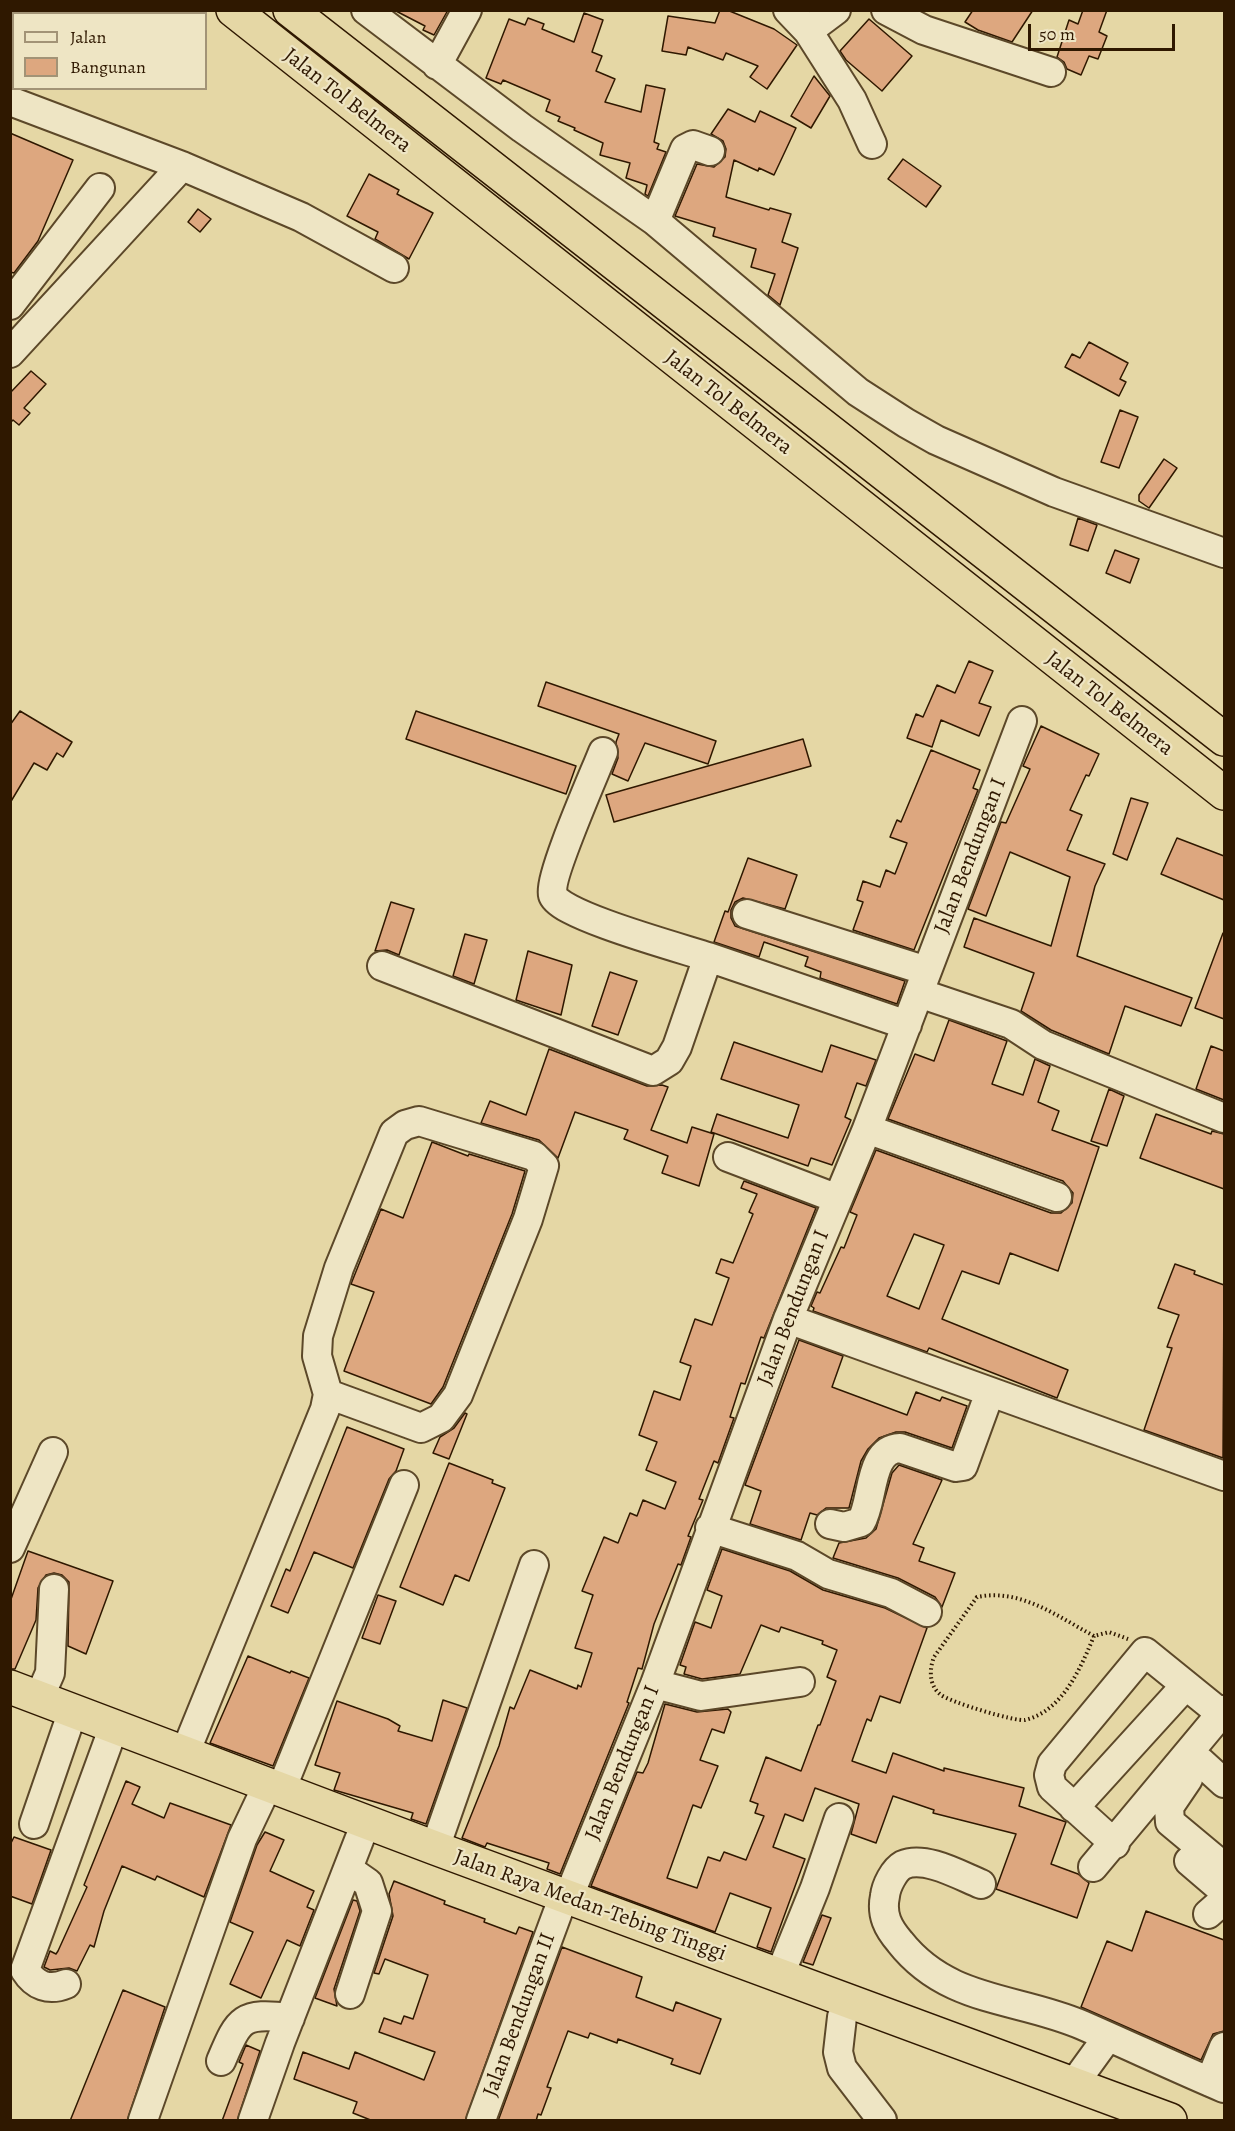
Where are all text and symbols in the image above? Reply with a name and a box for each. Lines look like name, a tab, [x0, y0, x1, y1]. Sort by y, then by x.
legend	[12, 12, 207, 90]
scale bar	[1031, 12, 1178, 50]
text: 50 m	[1039, 22, 1075, 46]
text: Jalan	[70, 25, 106, 49]
street label: Jalan Tol Belmera	[278, 43, 416, 159]
text: Bangunan	[70, 55, 146, 79]
street label: Jalan Tol Belmera	[659, 345, 797, 461]
street label: Jalan Tol Belmera	[1040, 646, 1178, 762]
street label: Jalan Bendungan I	[929, 774, 1013, 938]
street label: Jalan Bendungan I	[752, 1226, 836, 1390]
street label: Jalan Bendungan I	[580, 1682, 666, 1844]
street label: Jalan Raya Medan-Tebing Tinggi	[450, 1844, 730, 1968]
street label: Jalan Bendungan II	[478, 1929, 562, 2101]

